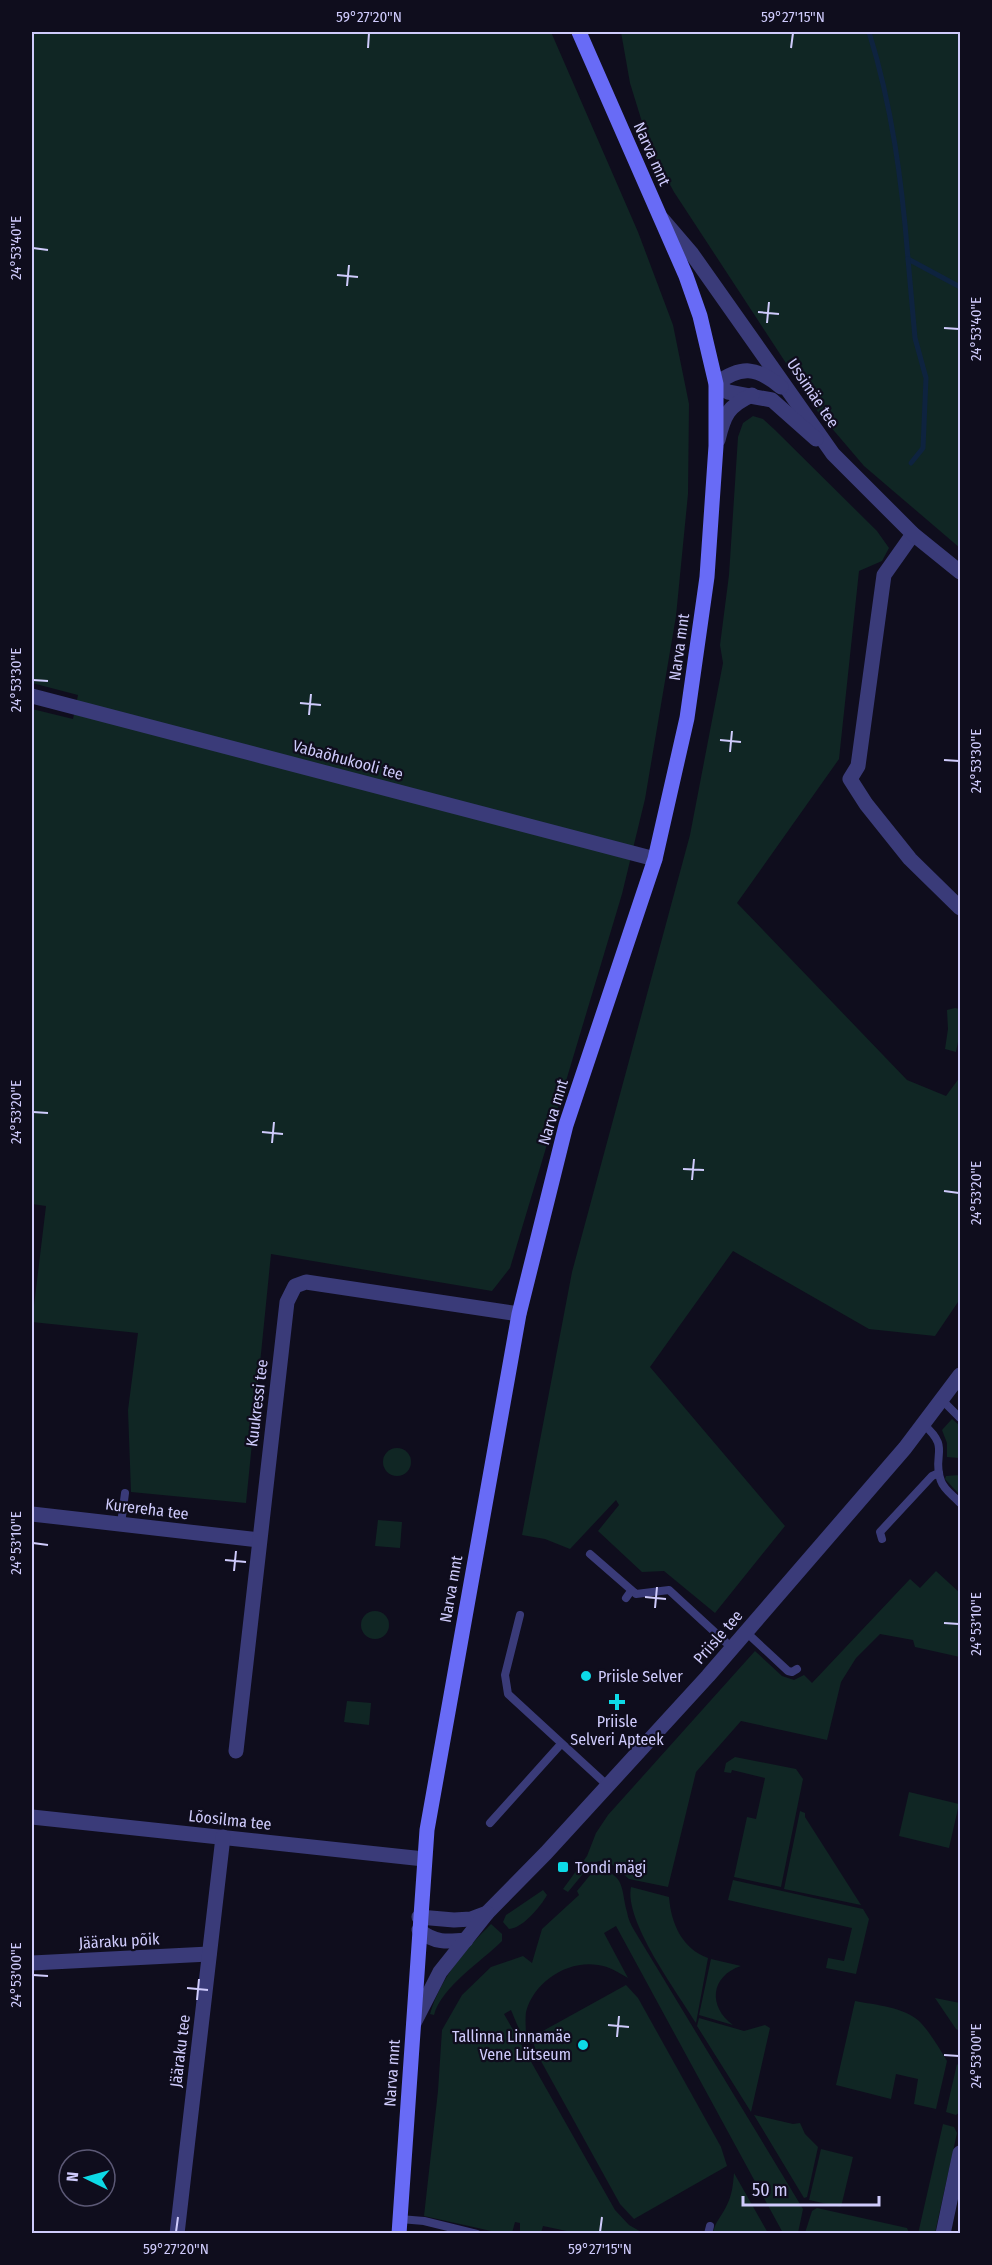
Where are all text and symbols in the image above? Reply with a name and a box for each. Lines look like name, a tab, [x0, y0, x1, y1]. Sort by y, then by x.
text: 59°27'20"N	[336, 8, 402, 26]
text: 59°27'15"N	[761, 8, 825, 26]
street label: Narva mnt	[630, 119, 675, 189]
text: 24°53'40"E	[7, 216, 25, 280]
text: 24°53'40"E	[967, 297, 985, 361]
street label: Ussimäe tee	[783, 355, 843, 431]
street label: Narva mnt	[665, 611, 693, 682]
text: 24°53'30"E	[7, 648, 25, 712]
text: 24°53'30"E	[967, 729, 985, 793]
street label: Vabaõhukooli tee	[291, 736, 405, 784]
street label: Narva mnt	[534, 1076, 572, 1147]
text: 24°53'20"E	[7, 1080, 25, 1144]
text: 24°53'20"E	[967, 1161, 985, 1225]
street label: Kuukressi tee	[242, 1358, 272, 1448]
street label: Kurereha tee	[104, 1494, 190, 1524]
text: 24°53'10"E	[7, 1511, 25, 1575]
street label: Narva mnt	[436, 1553, 466, 1624]
text: 24°53'10"E	[967, 1592, 985, 1656]
street label: Priisle tee	[689, 1606, 747, 1668]
place label: Priisle Selver	[598, 1667, 683, 1686]
marker: Priisle Selver	[579, 1669, 593, 1683]
marker: Priisle Selveri Apteek	[610, 1695, 624, 1709]
place label: Priisle Selveri Apteek	[570, 1712, 664, 1749]
street label: Lõosilma tee	[188, 1806, 273, 1834]
place label: Tondi mägi	[575, 1858, 646, 1877]
marker: Tondi mägi	[556, 1860, 570, 1874]
street label: Jääraku põik	[78, 1929, 160, 1953]
text: 24°53'00"E	[7, 1942, 25, 2008]
street label: Jääraku tee	[166, 2013, 194, 2088]
text: 24°53'00"E	[967, 2023, 985, 2089]
place label: Tallinna Linnamäe Vene Lütseum	[452, 2027, 571, 2064]
street label: Narva mnt	[380, 2038, 404, 2107]
marker: Tallinna Linnamäe Vene Lütseum	[576, 2038, 590, 2052]
north arrow	[57, 2148, 117, 2208]
scale bar	[743, 2169, 880, 2207]
text: N	[63, 2171, 82, 2182]
text: 50 m	[752, 2179, 788, 2201]
text: 59°27'20"N	[143, 2240, 209, 2258]
text: 59°27'15"N	[568, 2240, 632, 2258]

